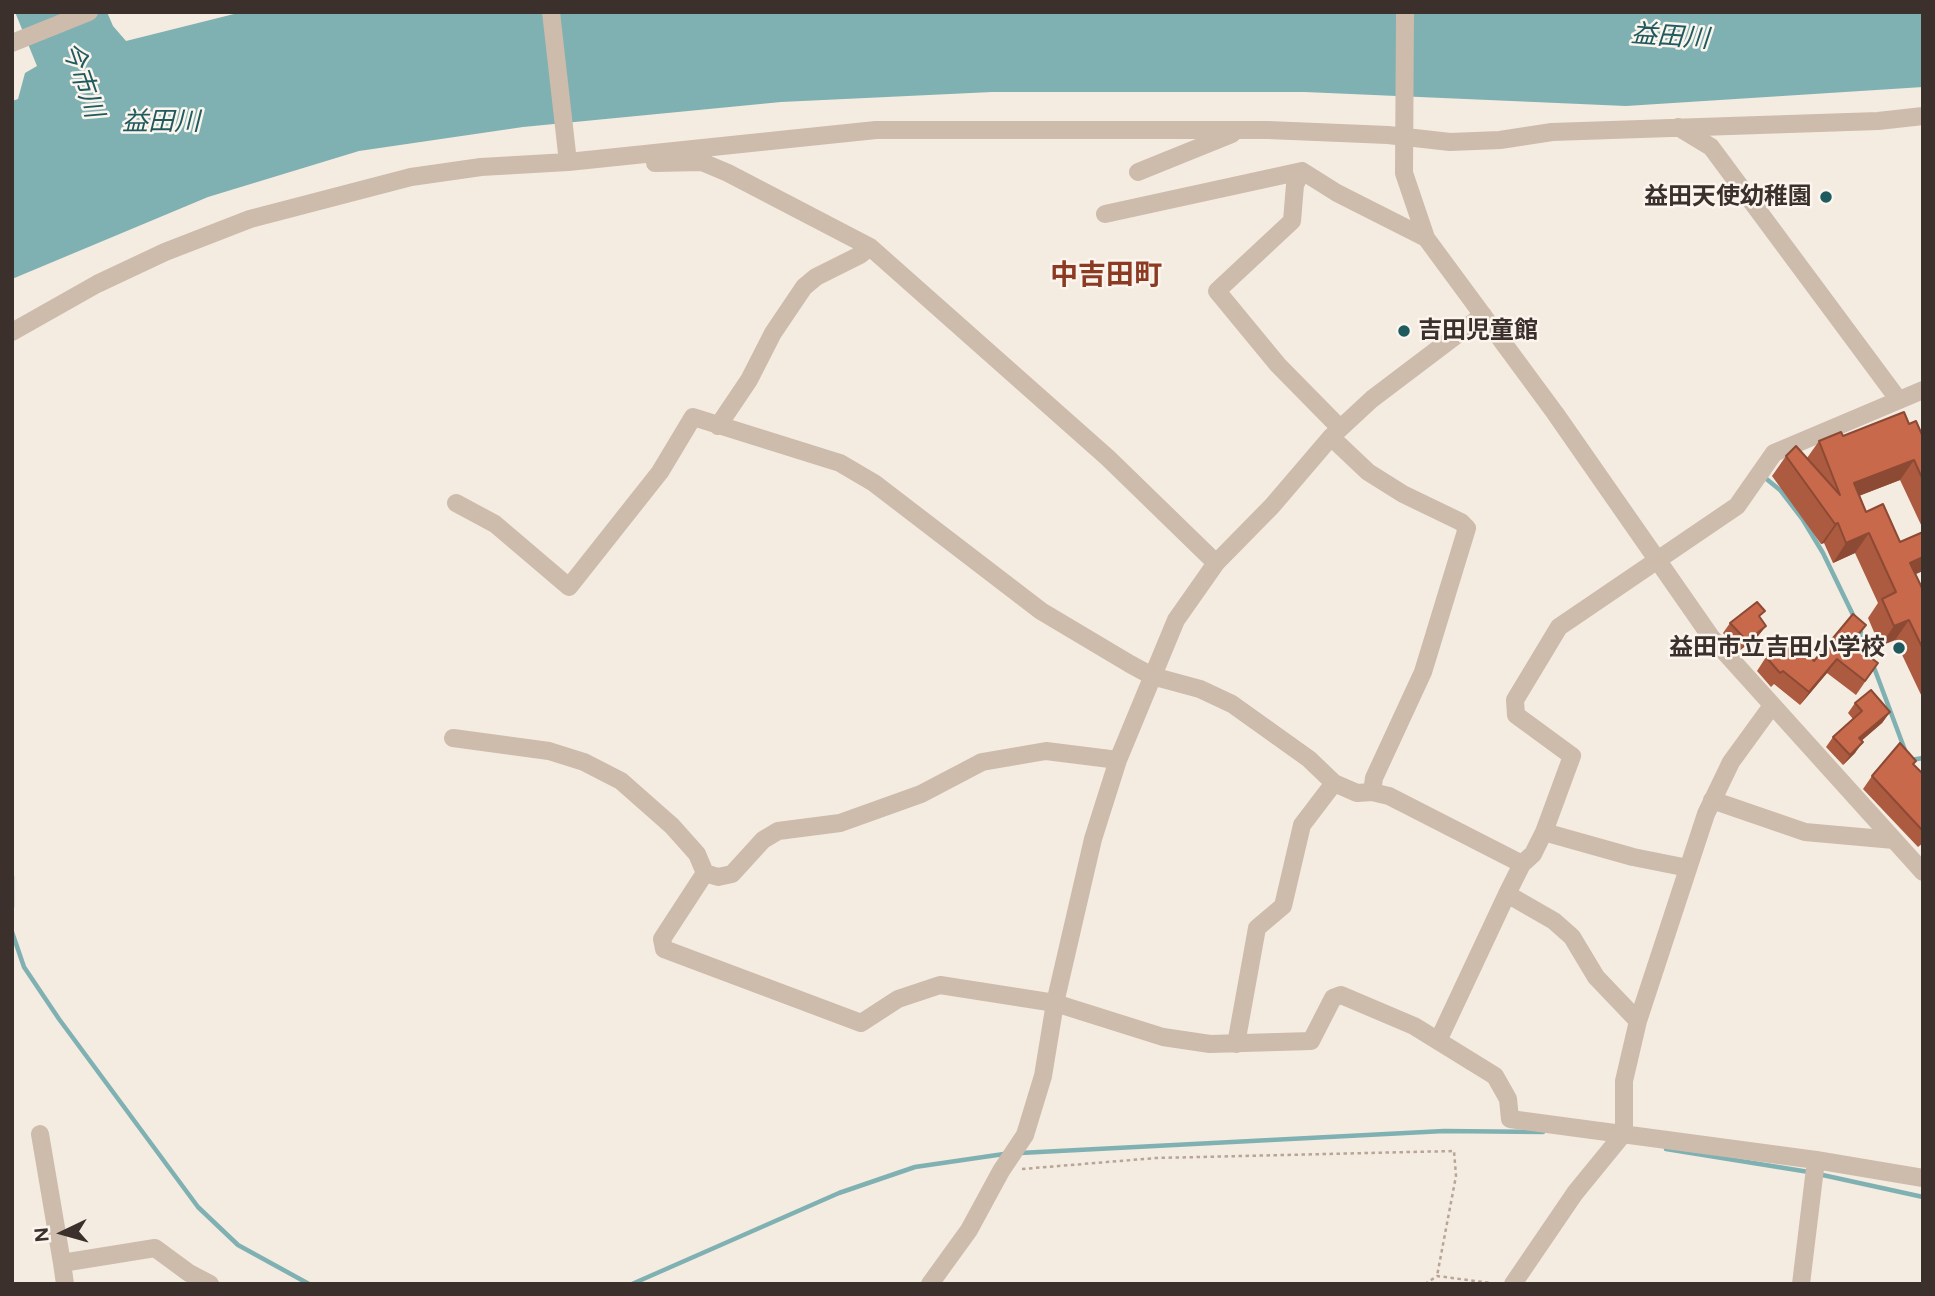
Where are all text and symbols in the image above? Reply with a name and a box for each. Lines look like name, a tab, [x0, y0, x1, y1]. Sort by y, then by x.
water label: 益田川	[1630, 19, 1710, 55]
water label: 今市川	[55, 38, 109, 122]
water label: 益田川	[122, 106, 200, 138]
place label: 益田天使幼稚園	[1644, 183, 1812, 211]
marker: 益田天使幼稚園	[1818, 189, 1834, 205]
district label: 中吉田町	[1050, 259, 1162, 293]
place label: 吉田児童館	[1418, 317, 1538, 345]
marker: 吉田児童館	[1396, 323, 1412, 339]
place label: 益田市立吉田小学校	[1669, 634, 1885, 662]
marker: 益田市立吉田小学校	[1891, 640, 1907, 656]
north arrow	[28, 1198, 98, 1268]
text: N	[29, 1227, 54, 1243]

